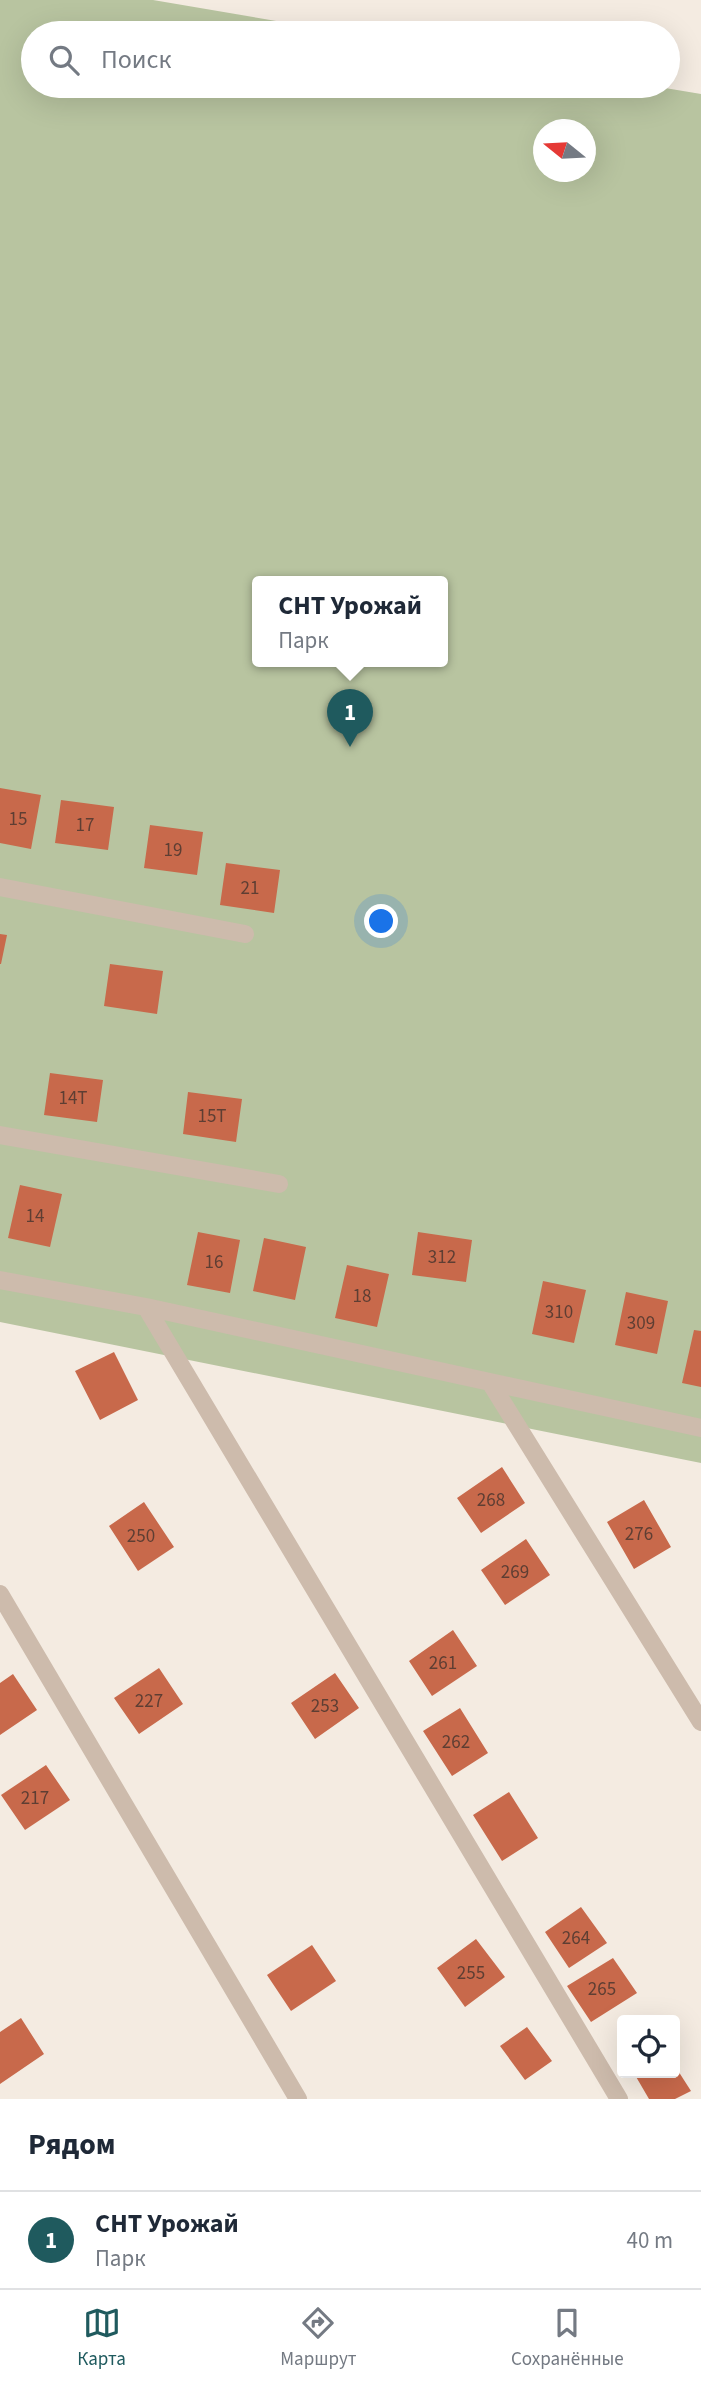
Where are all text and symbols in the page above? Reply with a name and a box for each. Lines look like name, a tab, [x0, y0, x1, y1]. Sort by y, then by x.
search box	[21, 21, 680, 98]
icon: search	[45, 41, 83, 79]
text: Поиск	[101, 41, 171, 78]
north arrow	[533, 119, 596, 182]
popup	[252, 576, 448, 667]
text: СНТ Урожай	[278, 587, 422, 624]
text: Парк	[278, 624, 329, 657]
pin: 1	[327, 689, 373, 747]
house number: 15	[9, 806, 27, 833]
house number: 17	[76, 812, 94, 839]
house number: 19	[164, 837, 182, 864]
house number: 21	[241, 875, 259, 902]
your location	[364, 904, 398, 938]
house number: 14Т	[58, 1085, 88, 1112]
house number: 15Т	[197, 1103, 227, 1130]
house number: 14	[26, 1203, 44, 1230]
house number: 312	[428, 1244, 456, 1271]
house number: 16	[205, 1249, 223, 1276]
house number: 18	[353, 1283, 371, 1310]
house number: 310	[545, 1299, 573, 1326]
house number: 309	[627, 1310, 655, 1337]
house number: 268	[477, 1487, 505, 1514]
house number: 276	[625, 1521, 653, 1548]
house number: 250	[127, 1523, 155, 1550]
house number: 269	[501, 1559, 529, 1586]
house number: 261	[429, 1650, 457, 1677]
house number: 227	[135, 1688, 163, 1715]
house number: 253	[311, 1693, 339, 1720]
house number: 262	[442, 1729, 470, 1756]
house number: 217	[21, 1785, 49, 1812]
house number: 264	[562, 1925, 590, 1952]
house number: 255	[457, 1960, 485, 1987]
house number: 265	[588, 1976, 616, 2003]
map controls	[617, 2015, 680, 2078]
button: locate	[617, 2015, 680, 2078]
text: Рядом	[28, 2123, 116, 2166]
text: СНТ Урожай	[95, 2205, 239, 2242]
text: 1	[45, 2224, 57, 2257]
text: 40 m	[626, 2224, 673, 2257]
text: Парк	[95, 2242, 146, 2275]
tab: Карта	[77, 2304, 126, 2373]
tab: Маршрут	[280, 2304, 357, 2373]
tab: Сохранённые	[511, 2304, 624, 2373]

